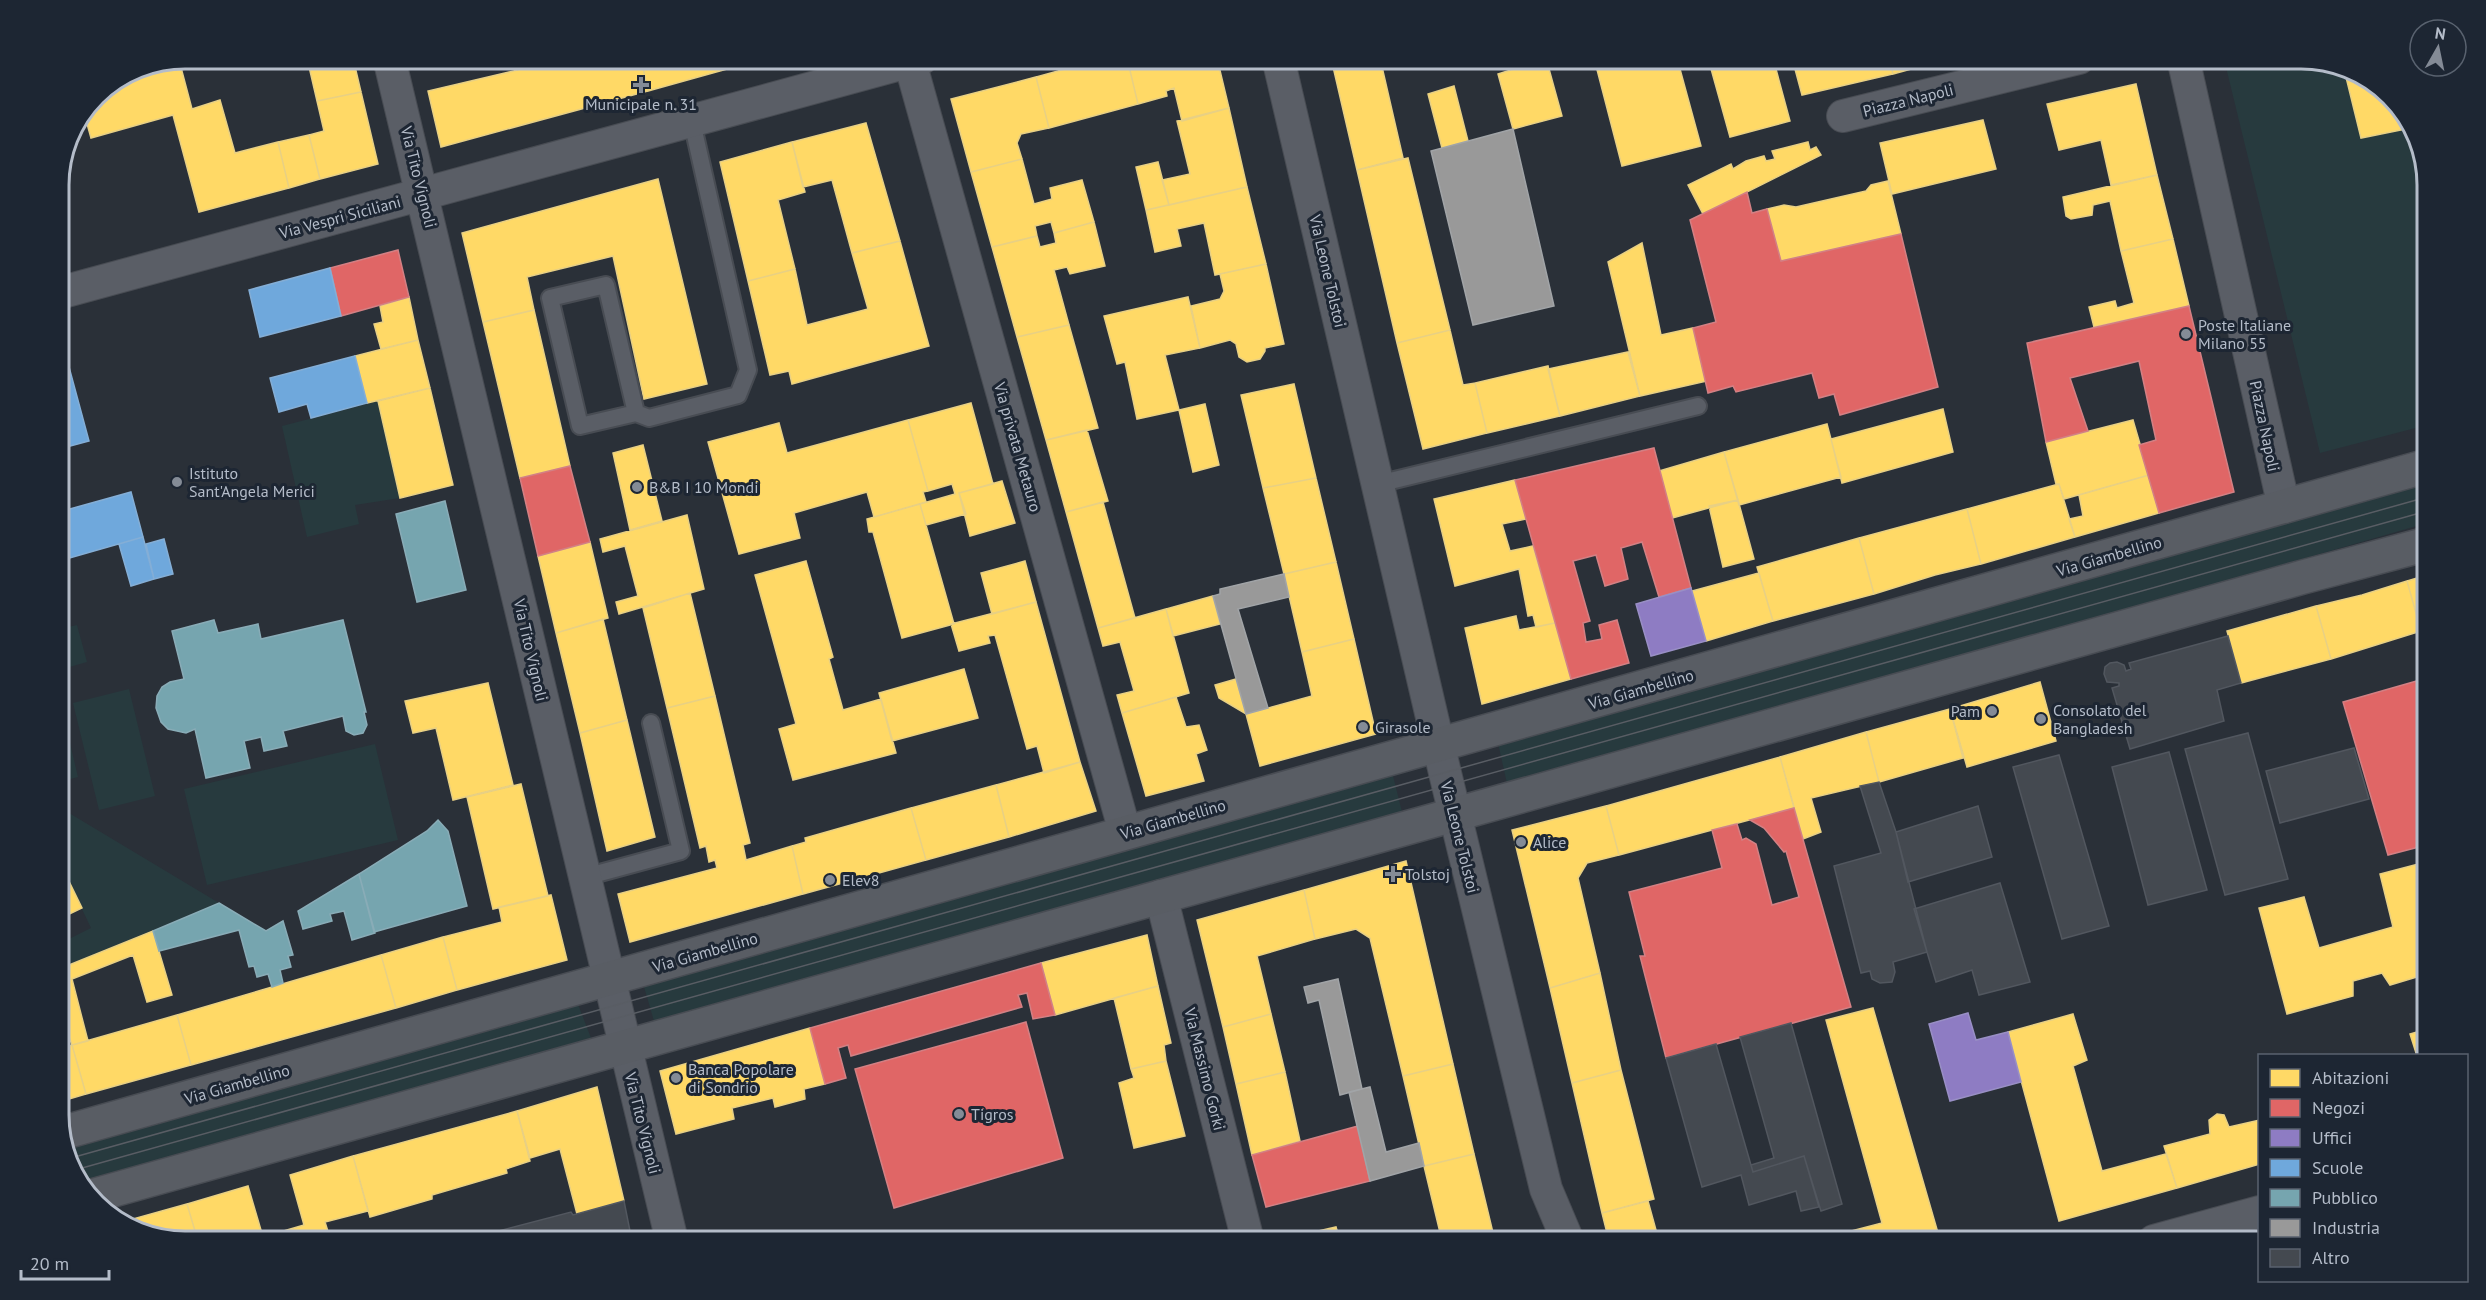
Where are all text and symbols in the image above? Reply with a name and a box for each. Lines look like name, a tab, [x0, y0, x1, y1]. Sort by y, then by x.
north arrow	[2408, 18, 2468, 78]
text: N	[2434, 22, 2447, 44]
marker: Municipale n. 31	[634, 78, 648, 92]
street label: Piazza Napoli	[1861, 79, 1955, 121]
place label: Municipale n. 31	[585, 94, 697, 114]
street label: Via Tito Vignoli	[396, 123, 441, 230]
street label: Via Vespri Siciliani	[276, 191, 403, 243]
street label: Via Leone Tolstoi	[1305, 212, 1351, 329]
place label: Poste Italiane Milano 55	[2198, 315, 2291, 353]
marker: Poste Italiane Milano 55	[2179, 327, 2193, 341]
street label: Via privata Metauro	[990, 379, 1046, 514]
street label: Piazza Napoli	[2246, 379, 2284, 473]
place label: Istituto Sant'Angela Merici	[189, 463, 315, 501]
marker: Istituto Sant'Angela Merici	[170, 475, 184, 489]
place label: B&B I 10 Mondi	[649, 477, 759, 497]
marker: B&B I 10 Mondi	[630, 480, 644, 494]
street label: Via Giambellino	[2053, 531, 2164, 581]
street label: Via Tito Vignoli	[509, 596, 552, 703]
street label: Via Giambellino	[1585, 664, 1696, 714]
place label: Consolato del Bangladesh	[2053, 700, 2147, 738]
place label: Pam	[1951, 701, 1980, 721]
marker: Pam	[1985, 704, 1999, 718]
marker: Consolato del Bangladesh	[2034, 712, 2048, 726]
place label: Girasole	[1375, 717, 1431, 737]
marker: Girasole	[1356, 720, 1370, 734]
street label: Via Leone Tolstoi	[1436, 778, 1484, 895]
street label: Via Giambellino	[1117, 794, 1228, 844]
place label: Alice	[1533, 832, 1566, 852]
marker: Alice	[1514, 835, 1528, 849]
place label: Tolstoj	[1405, 864, 1450, 884]
marker: Tolstoj	[1386, 867, 1400, 881]
place label: Elev8	[842, 870, 879, 890]
marker: Elev8	[823, 873, 837, 887]
street label: Via Giambellino	[649, 927, 760, 977]
street label: Via Massimo Gorki	[1180, 1005, 1230, 1132]
legend	[2258, 1054, 2468, 1282]
street label: Via Giambellino	[181, 1059, 292, 1109]
place label: Banca Popolare di Sondrio	[688, 1059, 794, 1097]
text: Abitazioni	[2312, 1066, 2389, 1089]
street label: Via Tito Vignoli	[620, 1069, 665, 1176]
marker: Banca Popolare di Sondrio	[669, 1071, 683, 1085]
text: Negozi	[2312, 1096, 2365, 1119]
place label: Tigros	[971, 1104, 1014, 1124]
marker: Tigros	[952, 1107, 966, 1121]
text: Uffici	[2312, 1126, 2352, 1149]
text: Scuole	[2312, 1156, 2363, 1179]
text: Pubblico	[2312, 1186, 2378, 1209]
text: Industria	[2312, 1216, 2380, 1239]
scale bar	[21, 1243, 110, 1281]
text: Altro	[2312, 1246, 2350, 1269]
text: 20 m	[30, 1252, 69, 1275]

